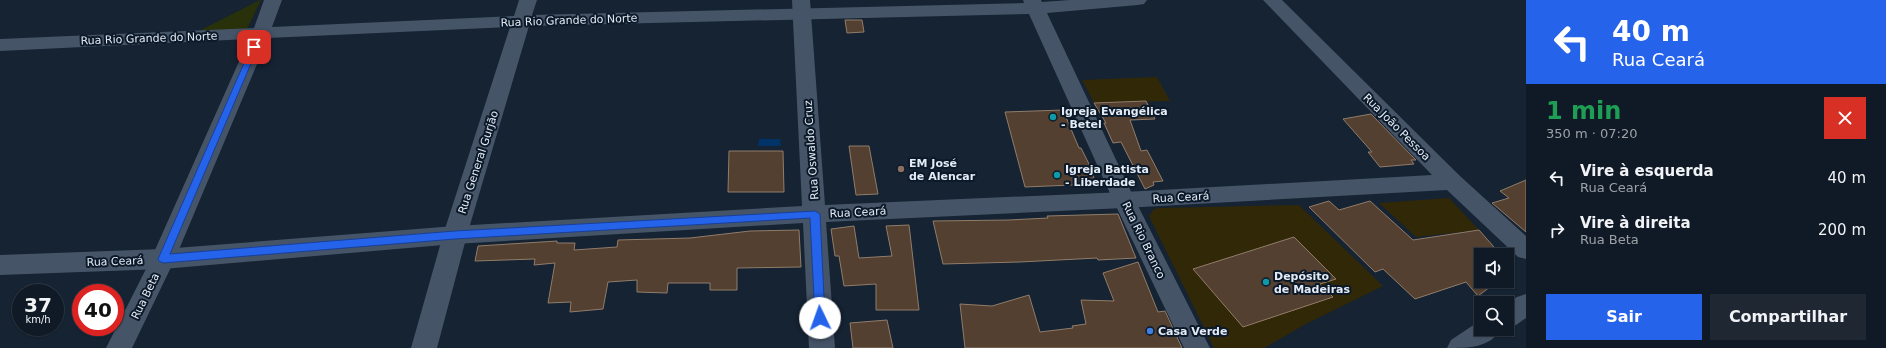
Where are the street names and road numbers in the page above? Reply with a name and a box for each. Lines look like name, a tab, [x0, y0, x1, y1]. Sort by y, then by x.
street label: Rua Rio Grande do Norte	[500, 12, 638, 29]
street label: Rua Rio Grande do Norte	[80, 30, 218, 47]
street label: Rua João Pessoa	[1360, 91, 1433, 164]
street label: Rua Oswaldo Cruz	[802, 100, 821, 200]
street label: Rua General Gurjão	[456, 109, 501, 215]
street label: Rua Ceará	[1152, 190, 1210, 205]
street label: Rua Rio Branco	[1119, 200, 1168, 281]
street label: Rua Ceará	[829, 205, 887, 220]
street label: Rua Ceará	[86, 254, 144, 269]
street label: Rua Beta	[129, 271, 162, 321]

